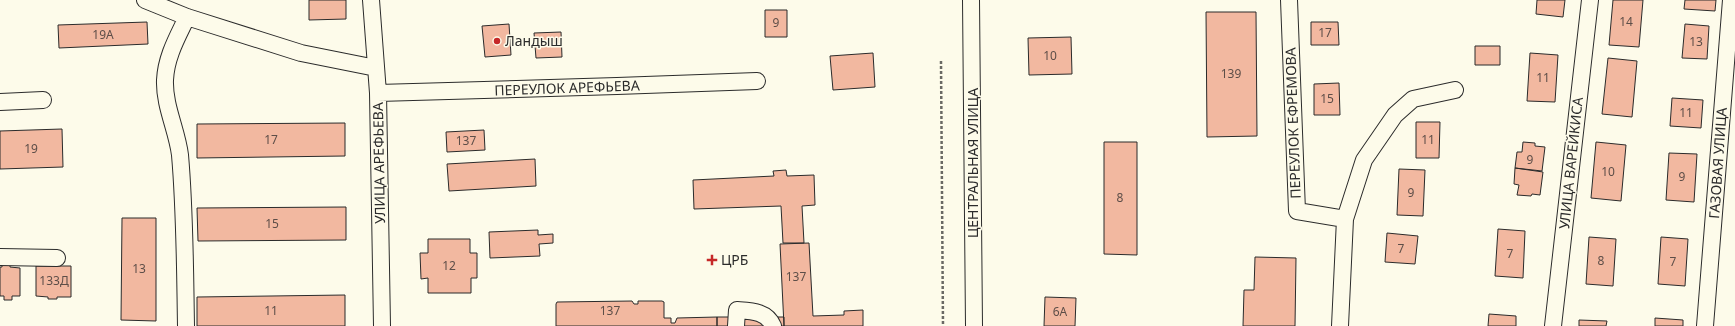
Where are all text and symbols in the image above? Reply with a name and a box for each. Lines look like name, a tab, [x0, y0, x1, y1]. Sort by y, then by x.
house number: 14	[1619, 13, 1633, 30]
house number: 9	[773, 14, 780, 31]
house number: 17	[1318, 24, 1332, 41]
house number: 19А	[92, 26, 114, 43]
place label: Ландыш	[505, 31, 563, 50]
house number: 13	[1689, 33, 1703, 50]
marker: Ландыш	[492, 36, 502, 46]
house number: 10	[1043, 47, 1057, 64]
street label: ПЕРЕУЛОК ЕФРЕМОВА	[1280, 47, 1305, 199]
house number: 139	[1221, 65, 1241, 82]
house number: 11	[1536, 69, 1550, 86]
street label: ПЕРЕУЛОК АРЕФЬЕВА	[494, 75, 640, 100]
street label: ЦЕНТРАЛЬНАЯ УЛИЦА	[963, 88, 982, 238]
house number: 15	[1320, 90, 1334, 107]
street label: УЛИЦА ВАРЕЙКИСА	[1554, 96, 1587, 230]
street label: УЛИЦА АРЕФЬЕВА	[368, 102, 389, 224]
house number: 11	[1679, 104, 1693, 121]
street label: ГАЗОВАЯ УЛИЦА	[1704, 107, 1731, 219]
house number: 17	[264, 131, 278, 148]
house number: 11	[1421, 131, 1435, 148]
house number: 137	[456, 132, 476, 149]
house number: 19	[24, 140, 38, 157]
house number: 9	[1527, 151, 1534, 168]
house number: 10	[1601, 163, 1615, 180]
house number: 9	[1679, 168, 1686, 185]
house number: 9	[1408, 184, 1415, 201]
house number: 8	[1117, 189, 1124, 206]
house number: 15	[265, 215, 279, 232]
house number: 7	[1398, 240, 1405, 257]
house number: 7	[1507, 245, 1514, 262]
place label: ЦРБ	[721, 250, 748, 269]
house number: 8	[1598, 252, 1605, 269]
house number: 7	[1670, 253, 1677, 270]
marker: ЦРБ	[706, 254, 718, 266]
house number: 12	[442, 257, 456, 274]
house number: 13	[132, 260, 146, 277]
house number: 137	[786, 268, 806, 285]
house number: 133Д	[39, 272, 69, 289]
house number: 11	[264, 302, 278, 319]
house number: 137	[600, 302, 620, 319]
house number: 6А	[1053, 303, 1068, 320]

